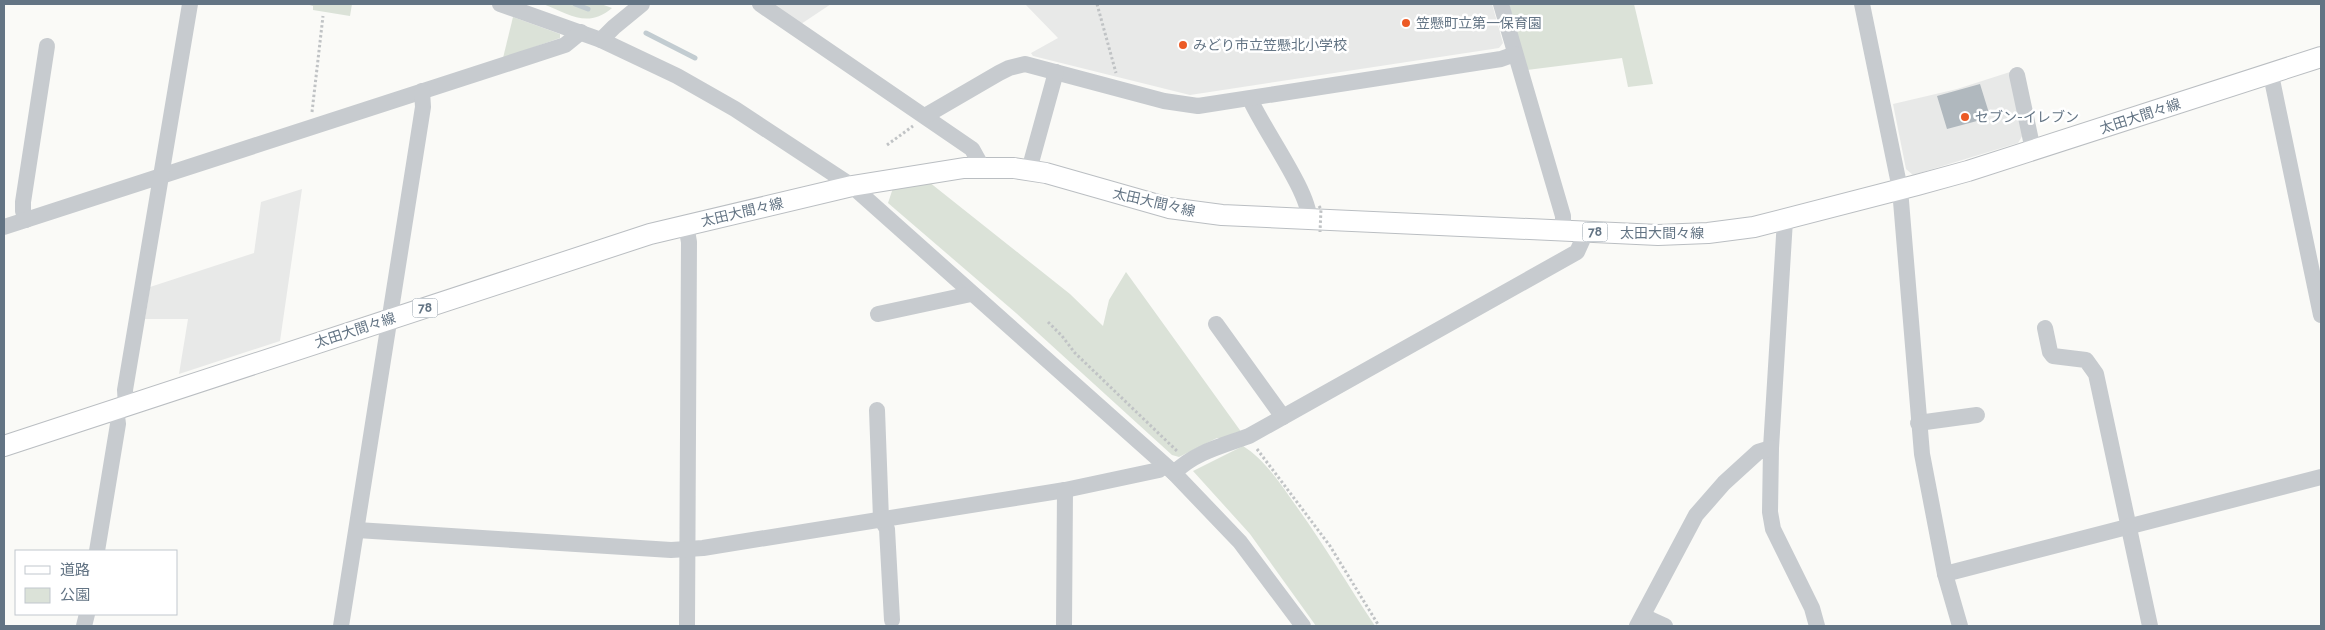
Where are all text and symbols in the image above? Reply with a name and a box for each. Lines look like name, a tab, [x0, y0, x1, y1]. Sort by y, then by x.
place label: 笠懸町立第一保育園	[1416, 15, 1542, 31]
marker: 笠懸町立第一保育園	[1400, 17, 1412, 29]
place label: みどり市立笠懸北小学校	[1193, 37, 1347, 53]
marker: みどり市立笠懸北小学校	[1177, 39, 1189, 51]
street label: 太田大間々線	[2098, 95, 2182, 137]
place label: セブン-イレブン	[1975, 109, 2079, 125]
marker: セブン-イレブン	[1959, 111, 1971, 123]
street label: 太田大間々線	[1111, 185, 1197, 219]
street label: 太田大間々線	[699, 195, 785, 229]
road number: 78	[1582, 222, 1608, 242]
street label: 太田大間々線	[1620, 225, 1704, 241]
road number: 78	[412, 298, 438, 318]
street label: 太田大間々線	[313, 309, 397, 351]
legend	[15, 550, 178, 615]
text: 道路	[60, 561, 90, 579]
text: 公園	[60, 586, 90, 604]

